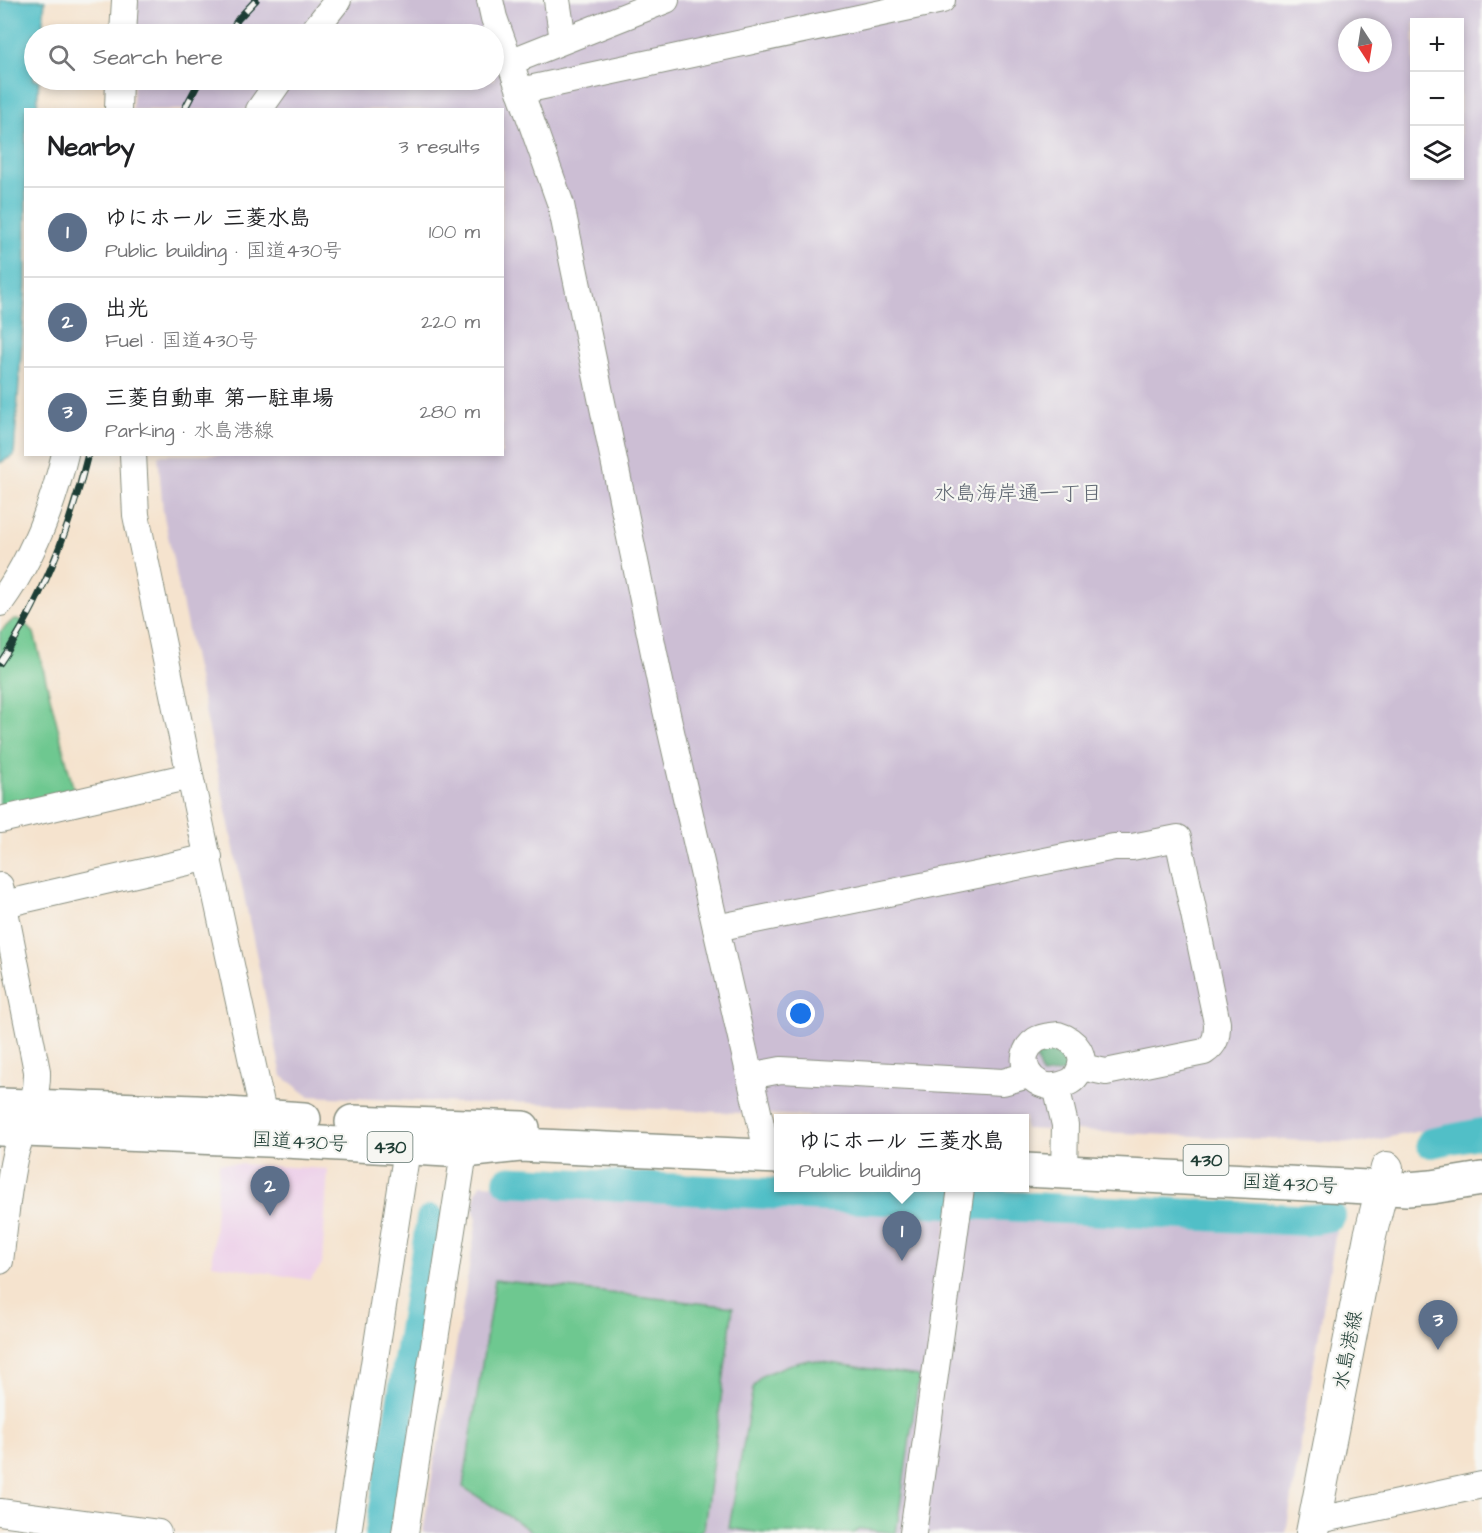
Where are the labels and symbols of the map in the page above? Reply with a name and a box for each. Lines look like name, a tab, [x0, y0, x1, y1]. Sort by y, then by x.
north arrow	[1338, 18, 1392, 72]
district label: 水島海岸通一丁目	[934, 479, 1102, 508]
your location	[786, 999, 815, 1028]
street label: 国道430号	[251, 1125, 349, 1159]
road number: 430	[368, 1132, 412, 1162]
road number: 430	[1184, 1145, 1228, 1175]
pin: 2	[250, 1166, 290, 1216]
street label: 国道430号	[1241, 1167, 1339, 1201]
pin: 1	[882, 1212, 922, 1261]
pin: 3	[1418, 1300, 1458, 1350]
street label: 水島港線	[1327, 1308, 1369, 1392]

